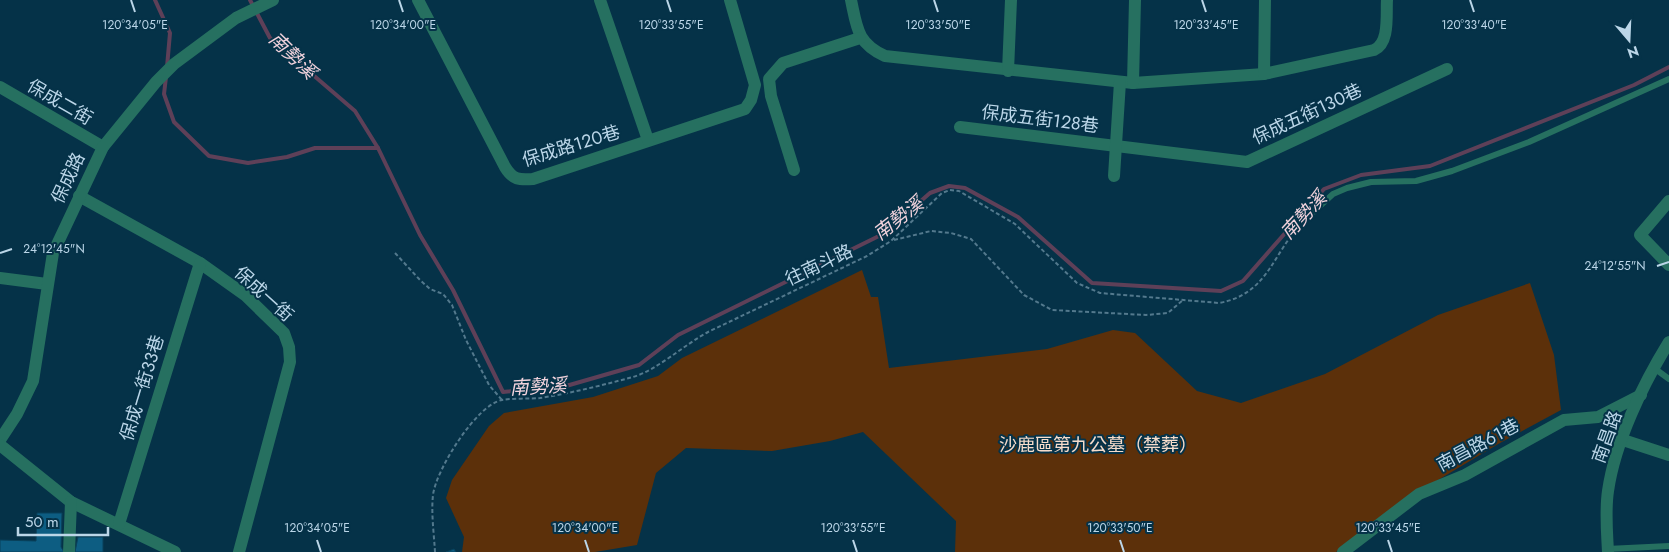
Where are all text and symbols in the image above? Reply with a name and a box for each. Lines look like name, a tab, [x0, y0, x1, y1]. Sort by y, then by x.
north arrow	[1604, 15, 1654, 65]
text: 120°34'05"E	[102, 16, 168, 34]
text: 120°34'00"E	[370, 16, 436, 34]
text: 120°33'55"E	[638, 16, 704, 34]
text: 120°33'50"E	[905, 16, 971, 34]
text: 120°33'45"E	[1173, 16, 1239, 34]
text: 120°33'40"E	[1441, 16, 1507, 34]
water label: 南勢溪	[263, 26, 325, 87]
text: N	[1625, 41, 1642, 64]
street label: 保成二街	[22, 73, 98, 131]
street label: 保成五街130巷	[1248, 77, 1366, 151]
street label: 保成五街128巷	[980, 99, 1100, 139]
street label: 保成路120巷	[519, 119, 623, 173]
street label: 保成路	[45, 148, 91, 208]
water label: 南勢溪	[1274, 183, 1335, 245]
water label: 南勢溪	[868, 188, 931, 247]
street label: 往南斗路	[781, 238, 857, 292]
text: 24°12'45"N	[23, 240, 85, 258]
text: 24°12'55"N	[1584, 257, 1646, 275]
street label: 保成一街	[229, 260, 299, 328]
street label: 保成一街33巷	[114, 332, 170, 444]
water label: 南勢溪	[509, 371, 570, 401]
street label: 南昌路	[1586, 407, 1628, 467]
street label: 南昌路61巷	[1432, 412, 1524, 478]
park label: 沙鹿區第九公墓（禁葬）	[999, 432, 1197, 458]
scale bar	[18, 504, 108, 536]
text: 50 m	[25, 511, 59, 533]
text: 120°34'05"E	[284, 519, 350, 537]
text: 120°34'00"E	[552, 519, 618, 537]
text: 120°33'55"E	[820, 519, 886, 537]
text: 120°33'50"E	[1087, 519, 1153, 537]
text: 120°33'45"E	[1355, 519, 1421, 537]

